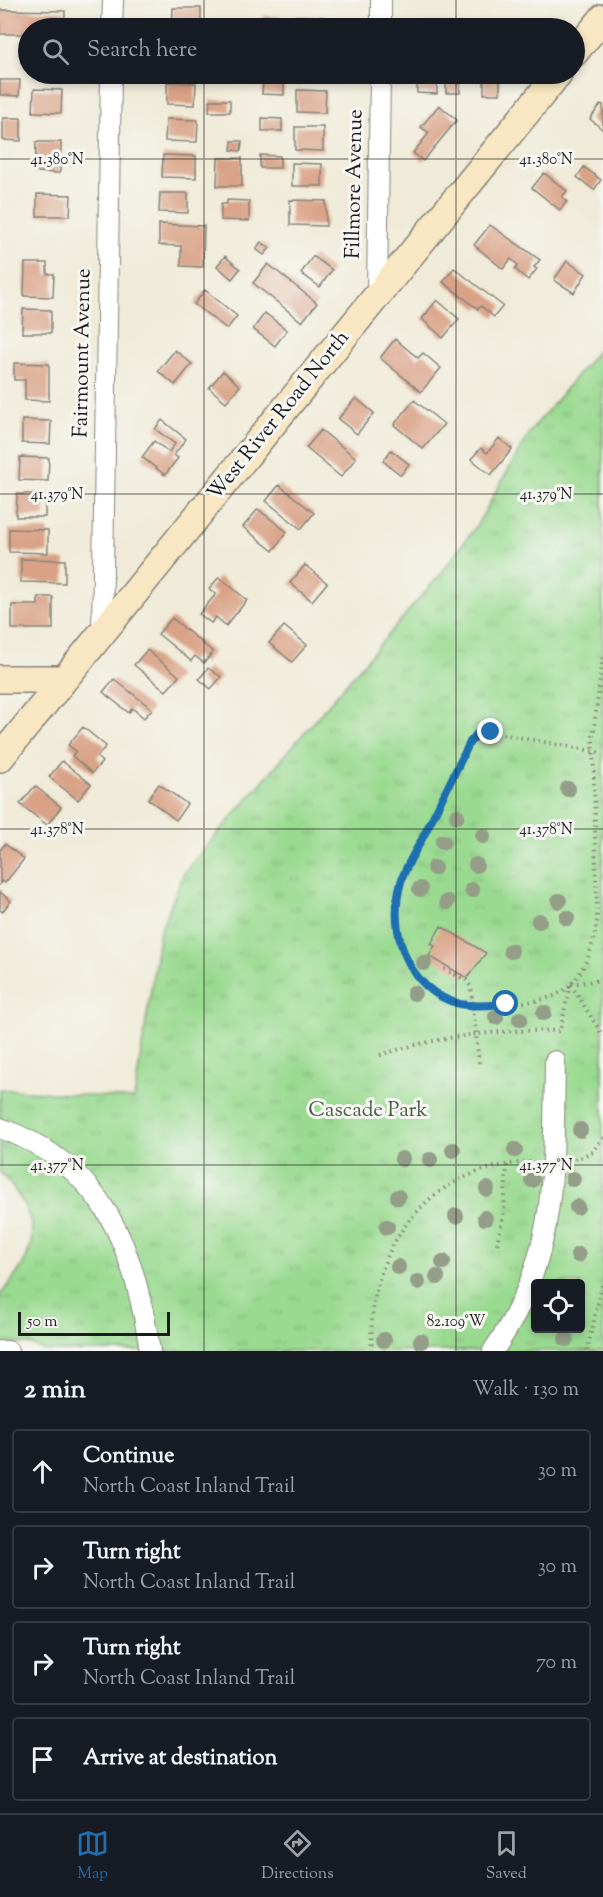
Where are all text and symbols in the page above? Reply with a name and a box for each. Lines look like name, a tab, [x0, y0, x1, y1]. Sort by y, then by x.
search box	[18, 18, 585, 84]
icon: search	[39, 35, 72, 68]
text: Search here	[87, 35, 197, 67]
street label: Fillmore Avenue	[339, 109, 371, 259]
text: 41.380°N	[30, 150, 84, 171]
text: 41.380°N	[519, 150, 573, 171]
street label: Fairmount Avenue	[67, 268, 99, 438]
street label: West River Road North	[201, 324, 357, 508]
text: 41.379°N	[31, 485, 83, 506]
text: 41.379°N	[520, 485, 572, 506]
route end	[477, 718, 503, 744]
text: 41.378°N	[30, 820, 84, 841]
text: 41.378°N	[519, 820, 573, 841]
route start	[492, 990, 518, 1016]
park label: Cascade Park	[308, 1096, 428, 1126]
text: 41.377°N	[30, 1156, 84, 1177]
text: 41.377°N	[519, 1156, 573, 1177]
map controls	[531, 1279, 585, 1333]
button: locate	[531, 1279, 585, 1333]
scale bar	[18, 1309, 170, 1336]
text: 50 m	[27, 1311, 58, 1334]
text: 82.109°W	[427, 1312, 486, 1333]
text: 2 min	[24, 1372, 86, 1409]
text: Walk · 130 m	[472, 1376, 579, 1405]
text: Continue	[83, 1441, 174, 1473]
icon: ahead	[26, 1455, 59, 1488]
text: 30 m	[538, 1457, 577, 1486]
text: North Coast Inland Trail	[83, 1473, 295, 1502]
text: Turn right	[83, 1537, 180, 1569]
icon: right	[26, 1551, 59, 1584]
text: 30 m	[538, 1553, 577, 1582]
text: North Coast Inland Trail	[83, 1569, 295, 1598]
text: Turn right	[83, 1633, 180, 1665]
icon: right	[26, 1647, 59, 1680]
text: 70 m	[536, 1649, 577, 1678]
text: North Coast Inland Trail	[83, 1665, 295, 1694]
icon: arrive	[26, 1743, 59, 1776]
text: Arrive at destination	[83, 1743, 278, 1775]
tab: Map	[76, 1827, 109, 1886]
tab: Directions	[261, 1827, 334, 1886]
tab: Saved	[486, 1827, 527, 1886]

